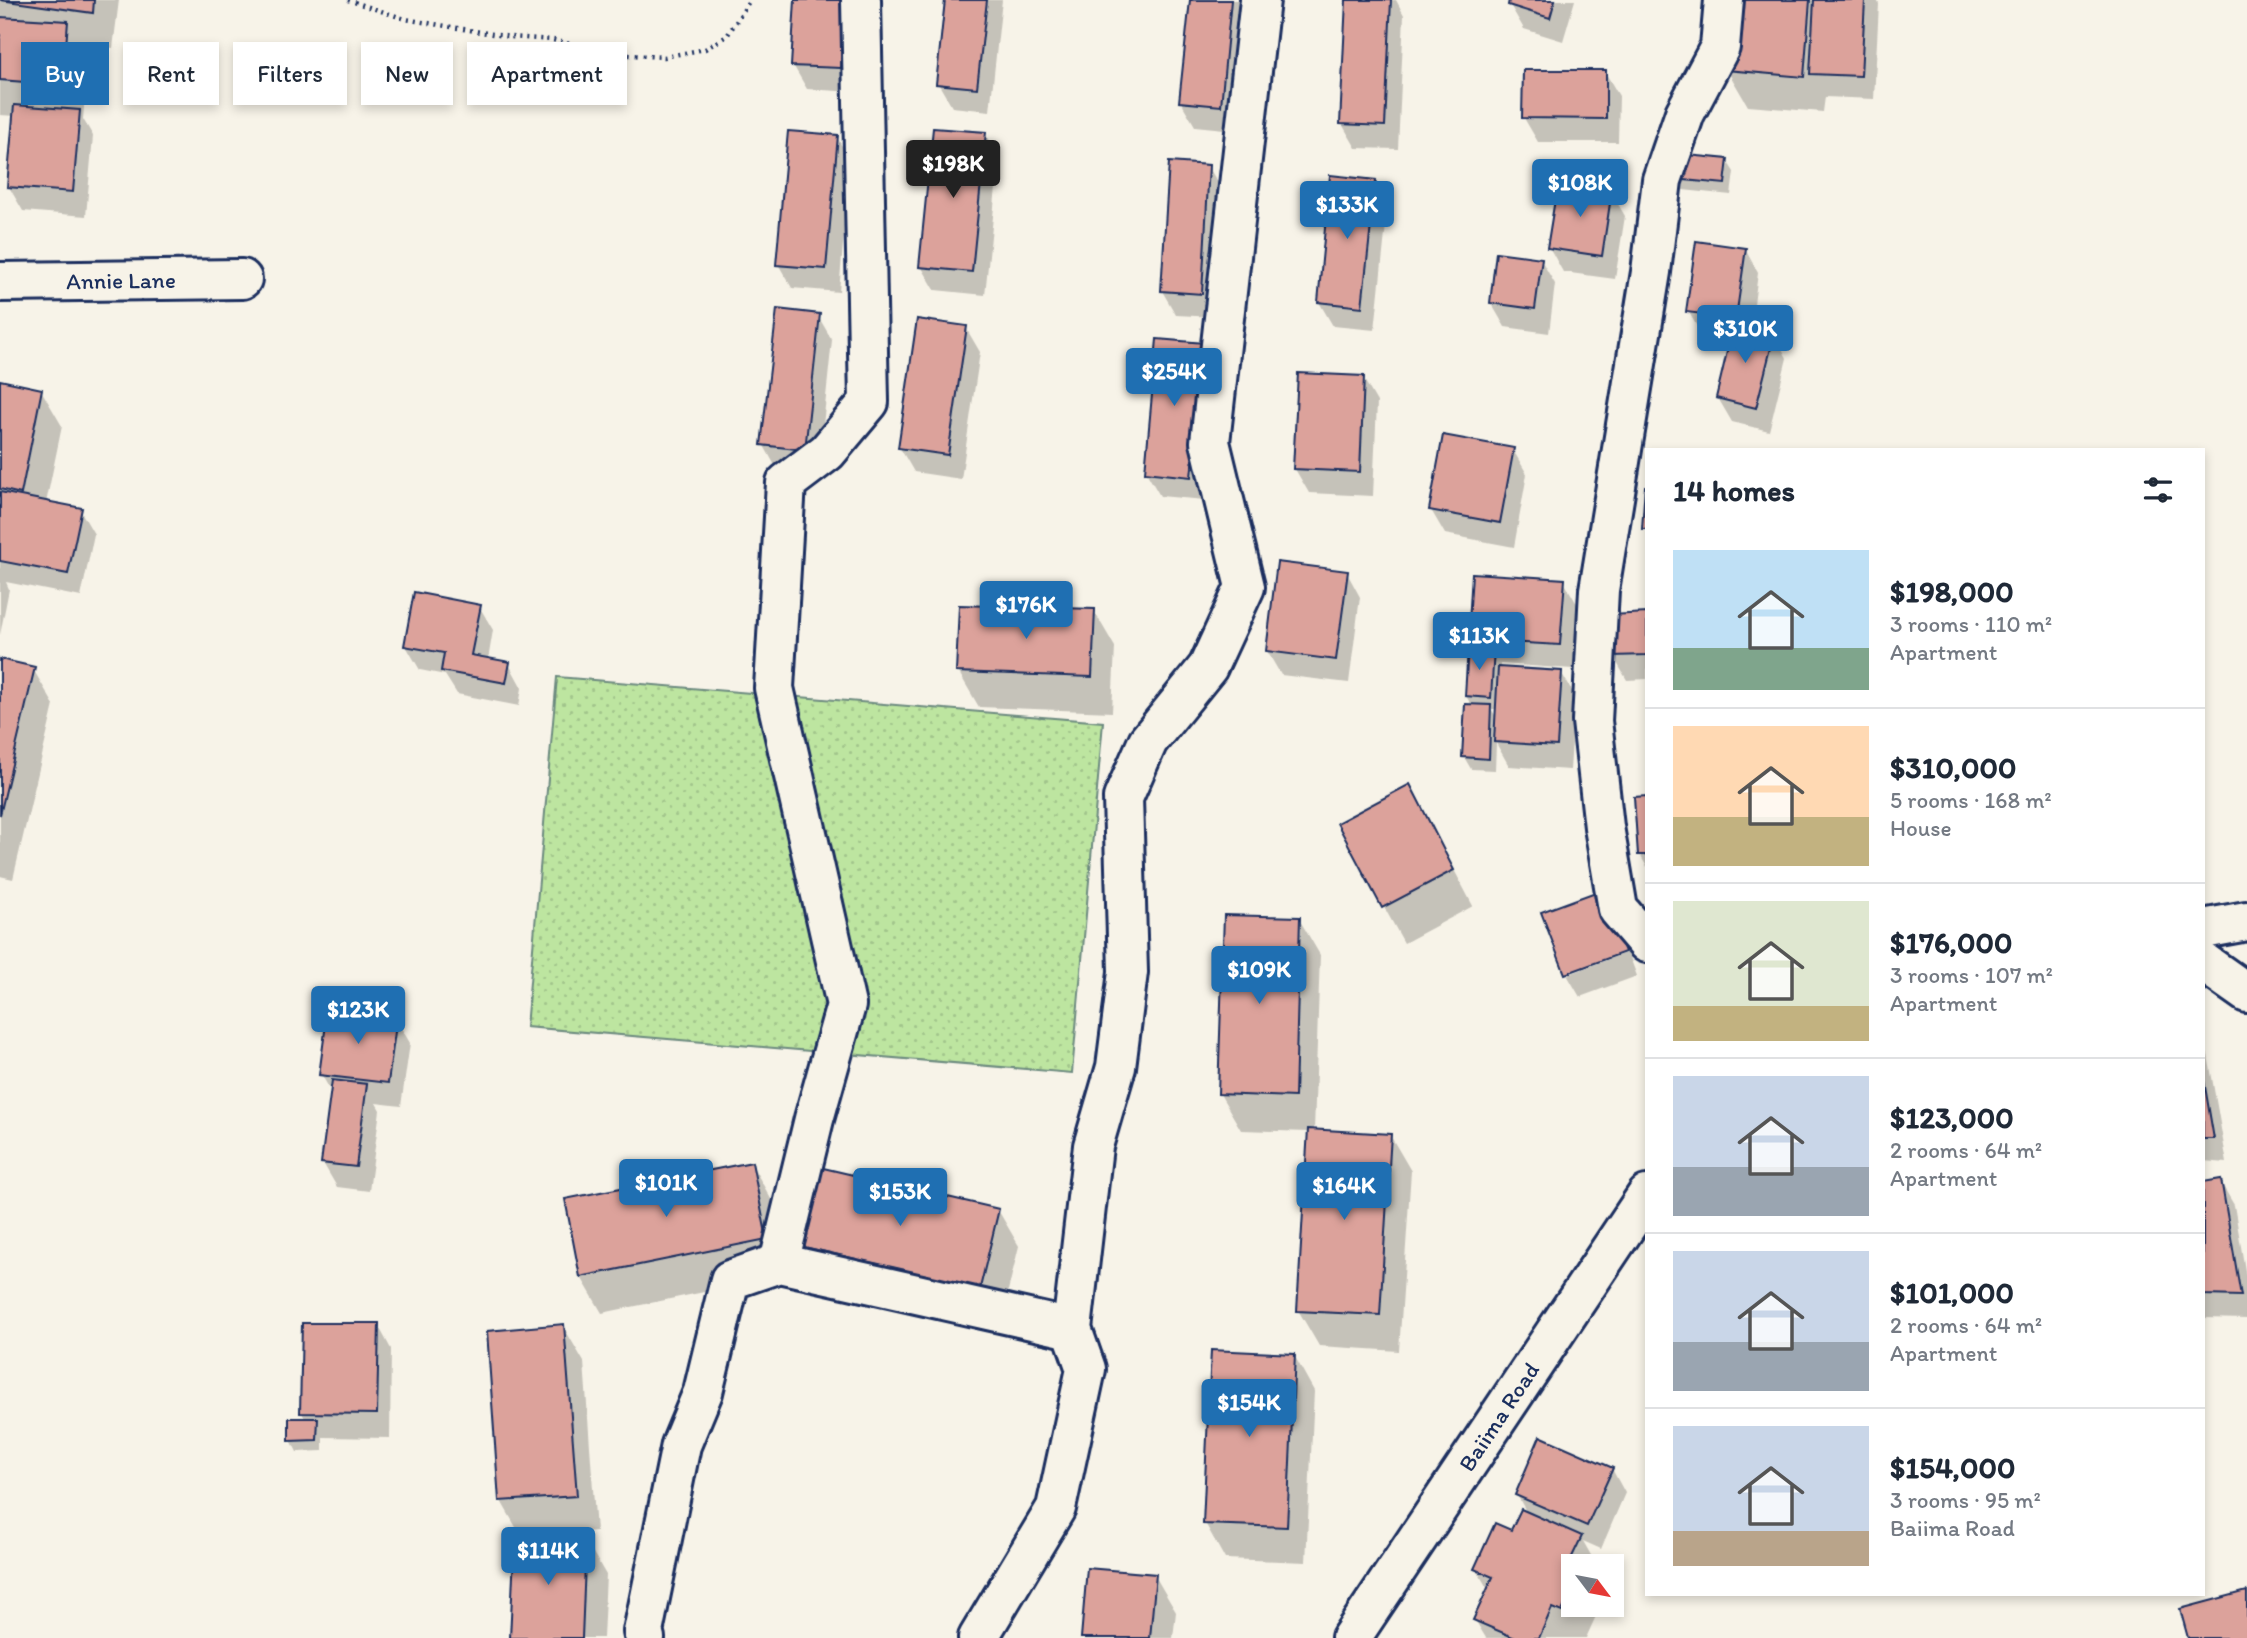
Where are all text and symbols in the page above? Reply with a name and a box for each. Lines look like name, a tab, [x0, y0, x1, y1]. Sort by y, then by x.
chip: Buy	[21, 42, 109, 105]
chip: Rent	[123, 42, 219, 105]
chip: Filters	[233, 42, 347, 105]
chip: New	[361, 42, 453, 105]
chip: Apartment	[467, 42, 627, 105]
pin: $198K	[904, 140, 1002, 200]
text: $198K	[922, 149, 984, 177]
pin: $108K	[1531, 160, 1629, 219]
text: $108K	[1548, 168, 1612, 196]
pin: $133K	[1298, 182, 1396, 241]
text: $133K	[1316, 190, 1378, 218]
street label: Annie Lane	[66, 266, 176, 295]
pin: $310K	[1696, 306, 1794, 365]
text: $310K	[1713, 314, 1777, 342]
pin: $254K	[1125, 348, 1223, 408]
text: $254K	[1142, 357, 1206, 385]
icon: filters	[2139, 471, 2177, 509]
text: 14 homes	[1673, 472, 1795, 509]
text: $198,000	[1890, 573, 2014, 610]
icon: home	[1729, 578, 1813, 662]
pin: $176K	[977, 582, 1075, 641]
text: $176K	[996, 590, 1056, 618]
text: 3 rooms · 110 m²	[1890, 610, 2052, 638]
pin: $113K	[1430, 612, 1528, 672]
text: $113K	[1449, 621, 1509, 649]
text: Apartment	[1890, 638, 1997, 666]
text: $310,000	[1890, 749, 2017, 786]
icon: home	[1729, 754, 1813, 838]
text: 5 rooms · 168 m²	[1890, 786, 2052, 814]
text: House	[1890, 814, 1952, 842]
text: $176,000	[1890, 924, 2012, 961]
icon: home	[1729, 929, 1813, 1013]
pin: $109K	[1210, 946, 1308, 1006]
text: $109K	[1227, 955, 1291, 983]
text: 3 rooms · 107 m²	[1890, 961, 2053, 989]
pin: $123K	[309, 986, 407, 1046]
text: Apartment	[1890, 989, 1997, 1017]
text: $123K	[327, 995, 389, 1023]
text: $123,000	[1890, 1099, 2014, 1136]
icon: home	[1729, 1104, 1813, 1188]
text: 2 rooms · 64 m²	[1890, 1136, 2042, 1164]
pin: $101K	[617, 1160, 715, 1219]
pin: $164K	[1295, 1162, 1393, 1222]
text: Apartment	[1890, 1164, 1997, 1192]
text: $101K	[635, 1168, 697, 1196]
pin: $153K	[851, 1168, 949, 1228]
text: $164K	[1312, 1171, 1376, 1199]
text: $153K	[869, 1177, 931, 1205]
text: $101,000	[1890, 1274, 2014, 1311]
icon: home	[1729, 1279, 1813, 1363]
text: 2 rooms · 64 m²	[1890, 1311, 2042, 1339]
text: Apartment	[1890, 1339, 1997, 1367]
street label: Baiima Road	[1452, 1357, 1545, 1477]
pin: $154K	[1200, 1380, 1298, 1439]
text: $154K	[1218, 1388, 1280, 1416]
text: $154,000	[1890, 1449, 2015, 1486]
icon: home	[1729, 1454, 1813, 1538]
text: 3 rooms · 95 m²	[1890, 1486, 2041, 1514]
text: Baiima Road	[1890, 1514, 2015, 1542]
pin: $114K	[499, 1528, 597, 1587]
text: $114K	[517, 1536, 579, 1564]
north arrow	[1561, 1554, 1624, 1617]
map controls	[1561, 1554, 1624, 1617]

